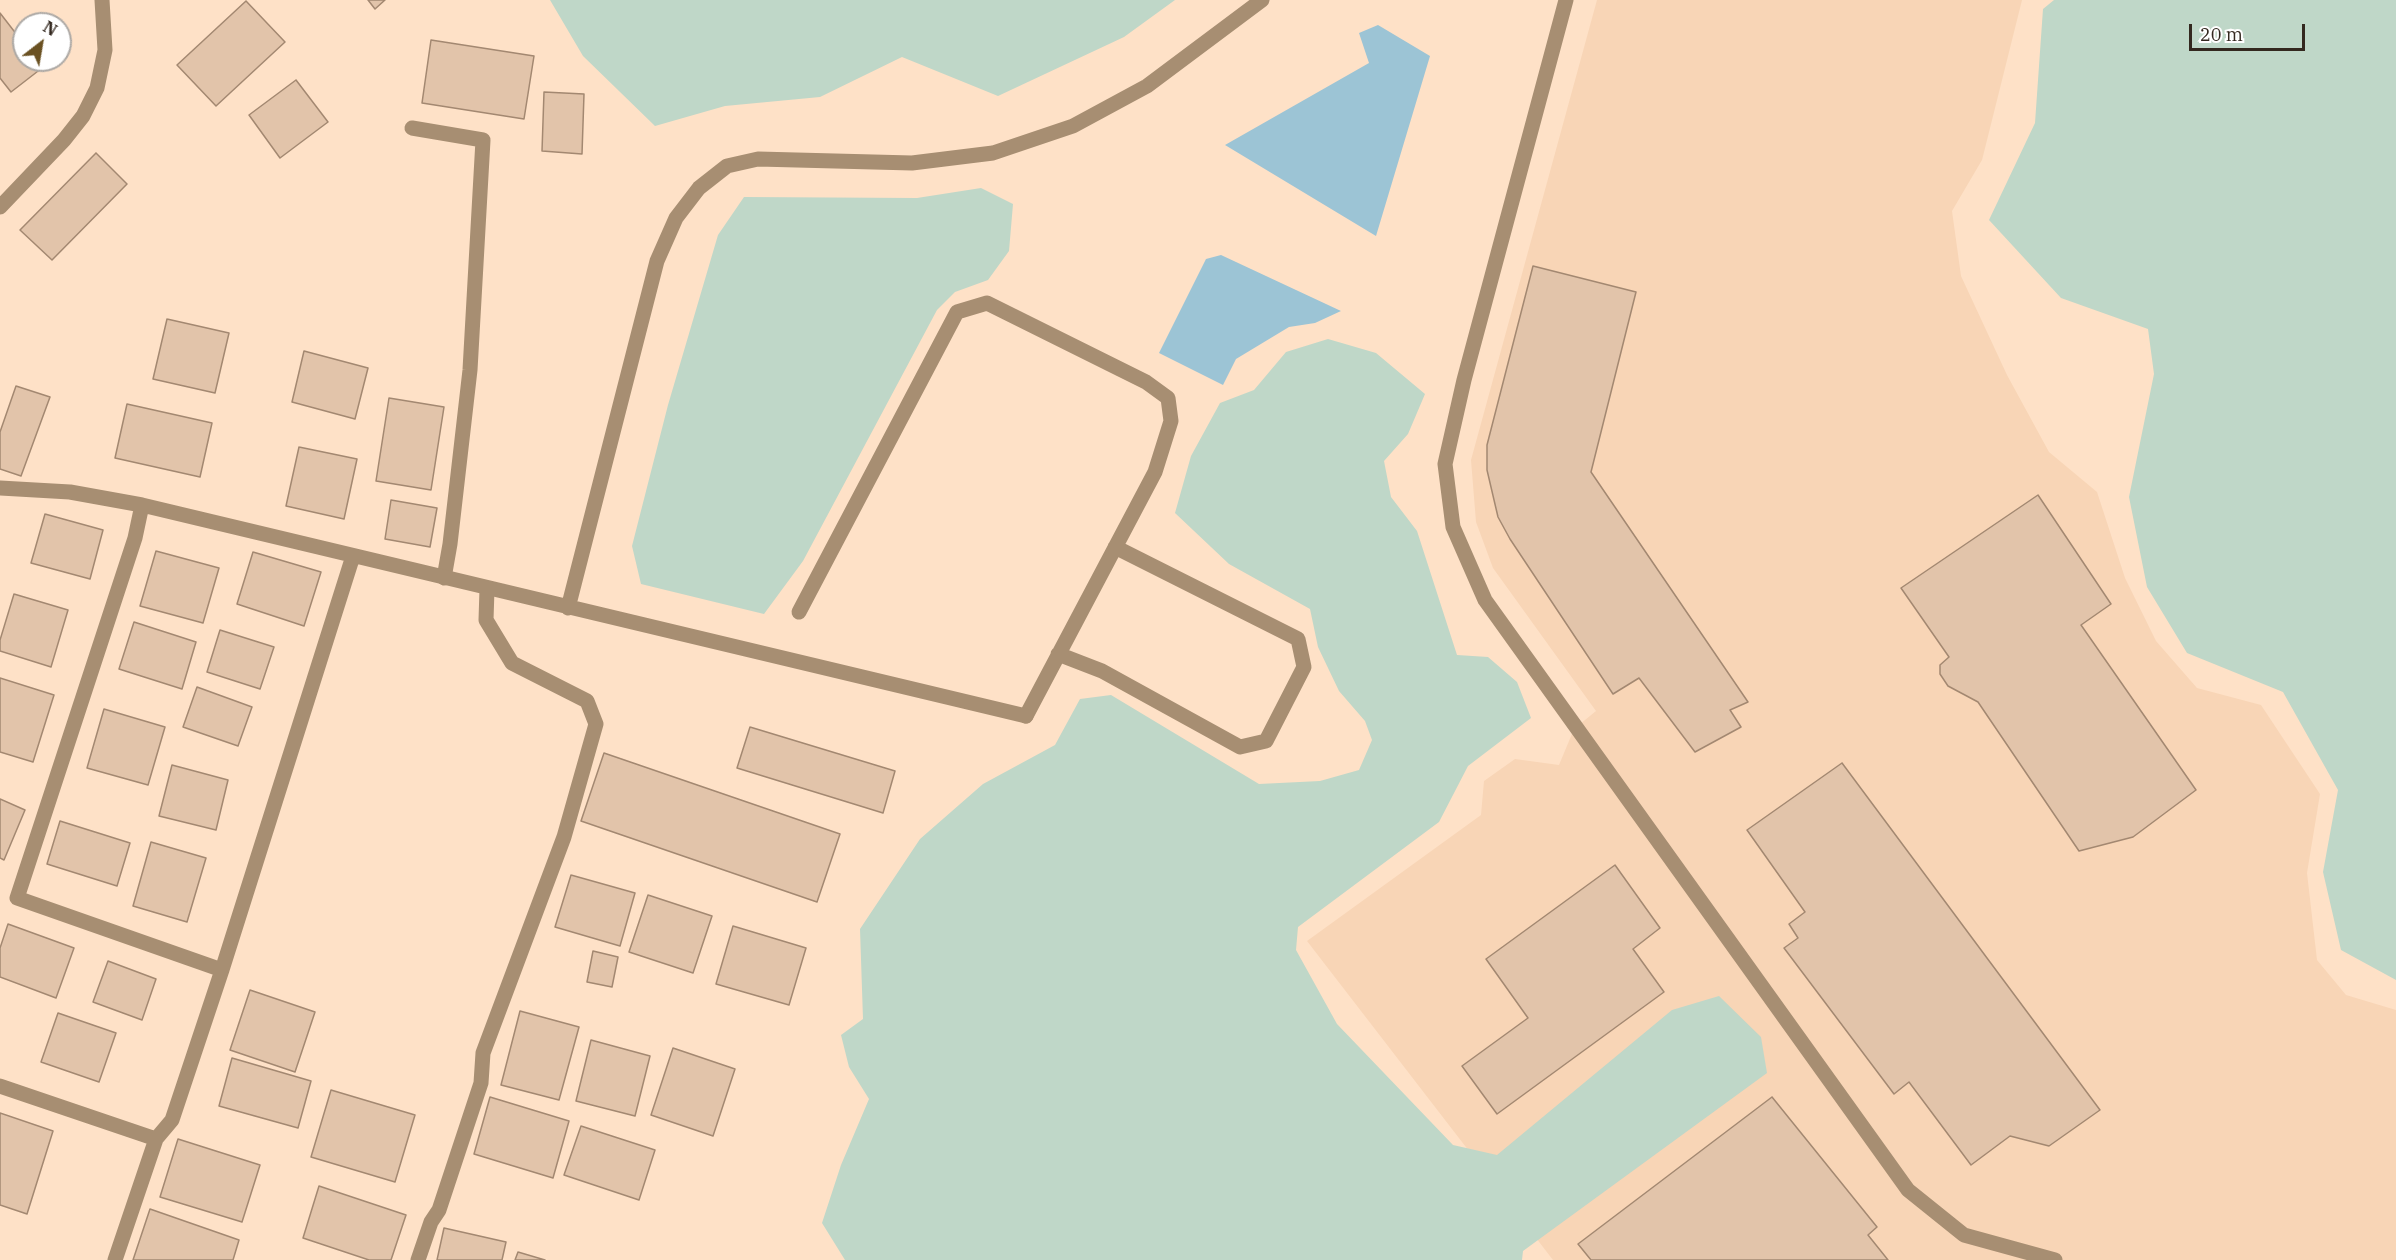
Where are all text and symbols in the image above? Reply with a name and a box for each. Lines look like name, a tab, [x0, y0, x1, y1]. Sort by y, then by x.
north arrow	[12, 12, 72, 72]
scale bar	[2192, 12, 2308, 50]
text: N	[40, 16, 61, 40]
text: 20 m	[2200, 23, 2243, 46]

